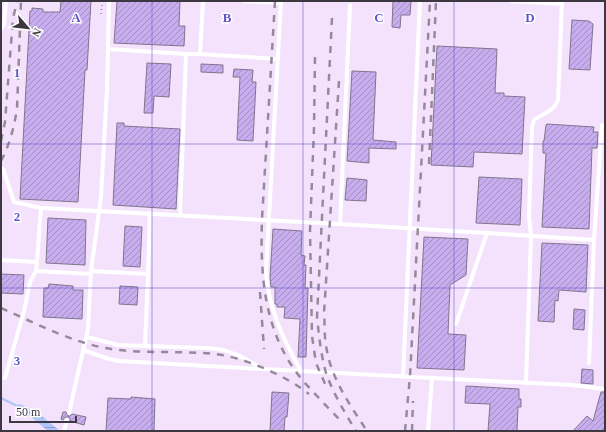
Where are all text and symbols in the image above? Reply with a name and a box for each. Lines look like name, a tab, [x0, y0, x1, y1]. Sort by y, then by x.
north arrow	[8, 8, 48, 48]
text: A	[71, 10, 81, 25]
text: B	[223, 10, 232, 25]
text: C	[374, 10, 384, 25]
text: D	[525, 10, 535, 25]
text: N	[30, 26, 44, 39]
text: 1	[14, 65, 20, 80]
text: 2	[14, 209, 20, 224]
text: 3	[14, 353, 21, 368]
scale bar	[10, 398, 76, 424]
text: 50 m	[16, 405, 41, 419]

